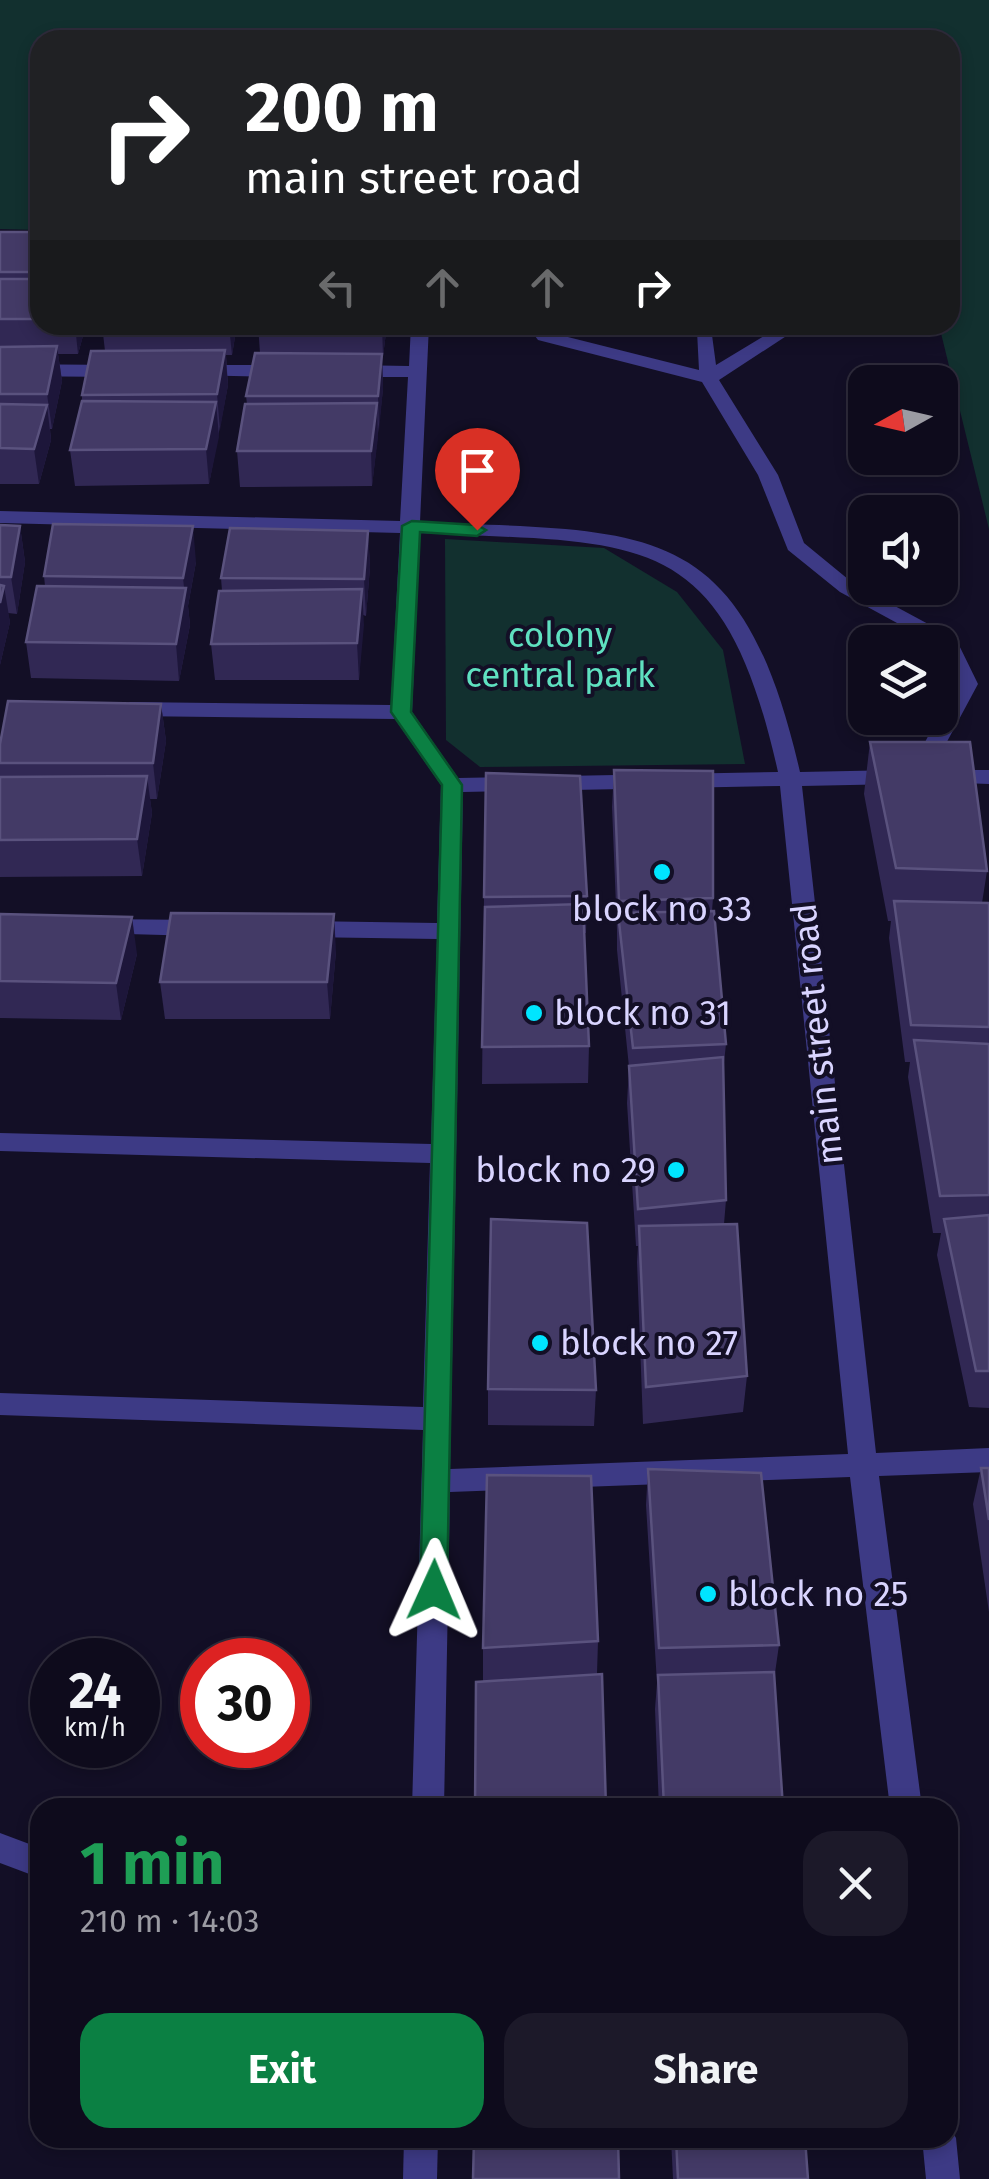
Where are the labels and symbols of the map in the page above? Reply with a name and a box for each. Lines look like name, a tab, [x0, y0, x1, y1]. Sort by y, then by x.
north arrow	[848, 365, 958, 475]
pin	[435, 428, 520, 531]
park label: colony central park	[465, 614, 655, 696]
marker: block no 33	[651, 861, 673, 883]
place label: block no 33	[572, 888, 752, 930]
street label: main street road	[782, 901, 852, 1167]
place label: block no 31	[554, 992, 731, 1034]
marker: block no 31	[523, 1002, 545, 1024]
place label: block no 29	[475, 1149, 656, 1191]
marker: block no 29	[665, 1159, 687, 1181]
place label: block no 27	[560, 1322, 738, 1364]
marker: block no 27	[529, 1332, 551, 1354]
position arrow	[382, 1538, 486, 1642]
place label: block no 25	[728, 1573, 908, 1615]
marker: block no 25	[697, 1583, 719, 1605]
speed limit sign: 30	[180, 1638, 310, 1768]

